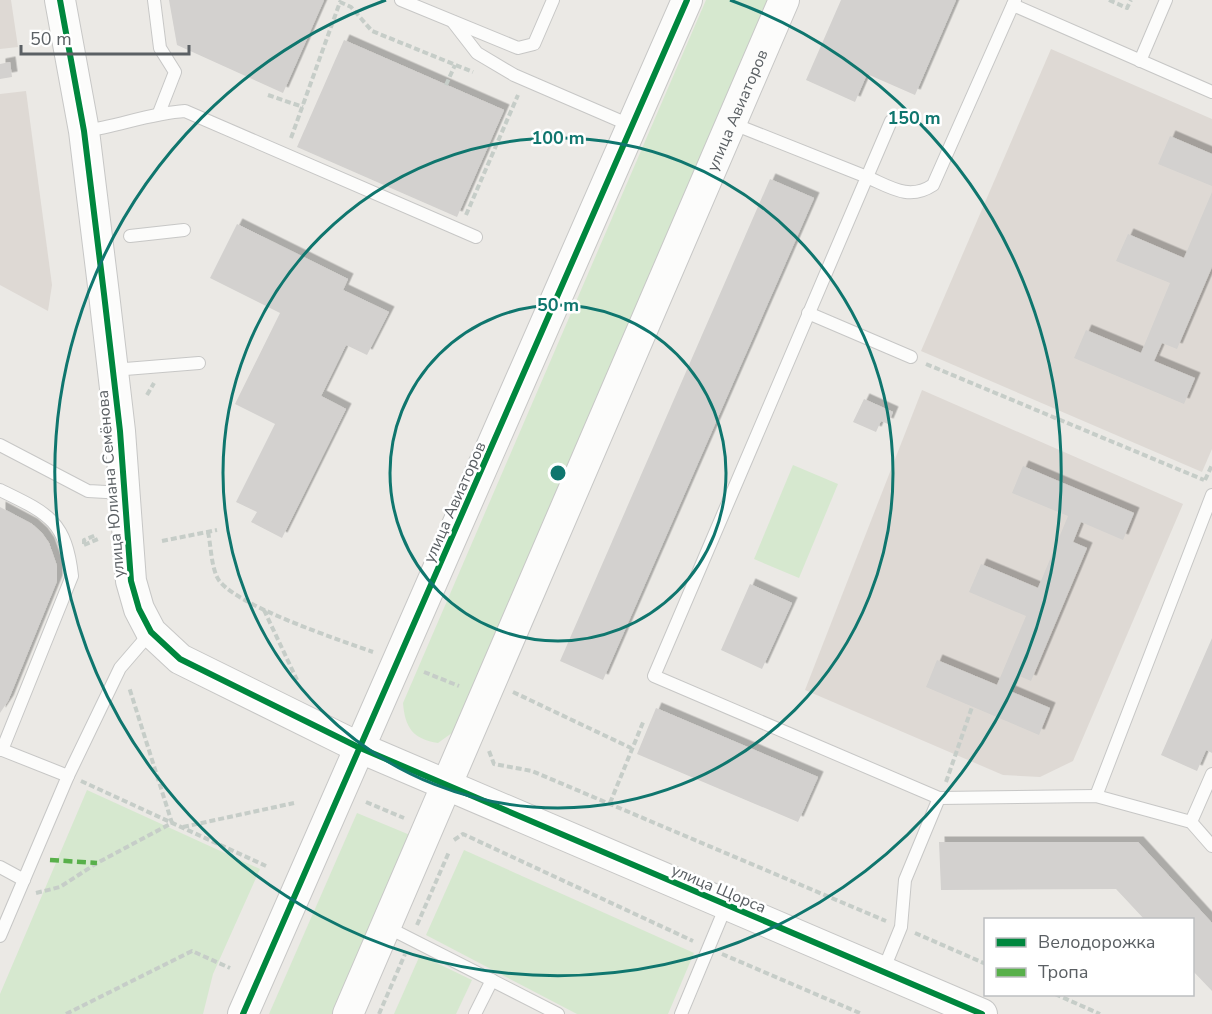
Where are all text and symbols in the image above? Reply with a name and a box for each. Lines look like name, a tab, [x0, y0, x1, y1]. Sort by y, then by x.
scale bar	[21, 18, 189, 56]
text: 50 m	[30, 27, 72, 51]
street label: улица Авиаторов	[702, 46, 774, 175]
text: 150 m	[887, 106, 941, 130]
text: 100 m	[531, 126, 585, 150]
text: 50 m	[537, 293, 579, 317]
street label: улица Юлиана Семёнова	[92, 389, 130, 579]
street label: улица Авиаторов	[418, 438, 492, 567]
centre of rings	[548, 463, 568, 483]
street label: улица Щорса	[668, 859, 769, 919]
legend	[984, 918, 1194, 996]
text: Велодорожка	[1038, 930, 1155, 954]
text: Тропа	[1038, 960, 1089, 984]

